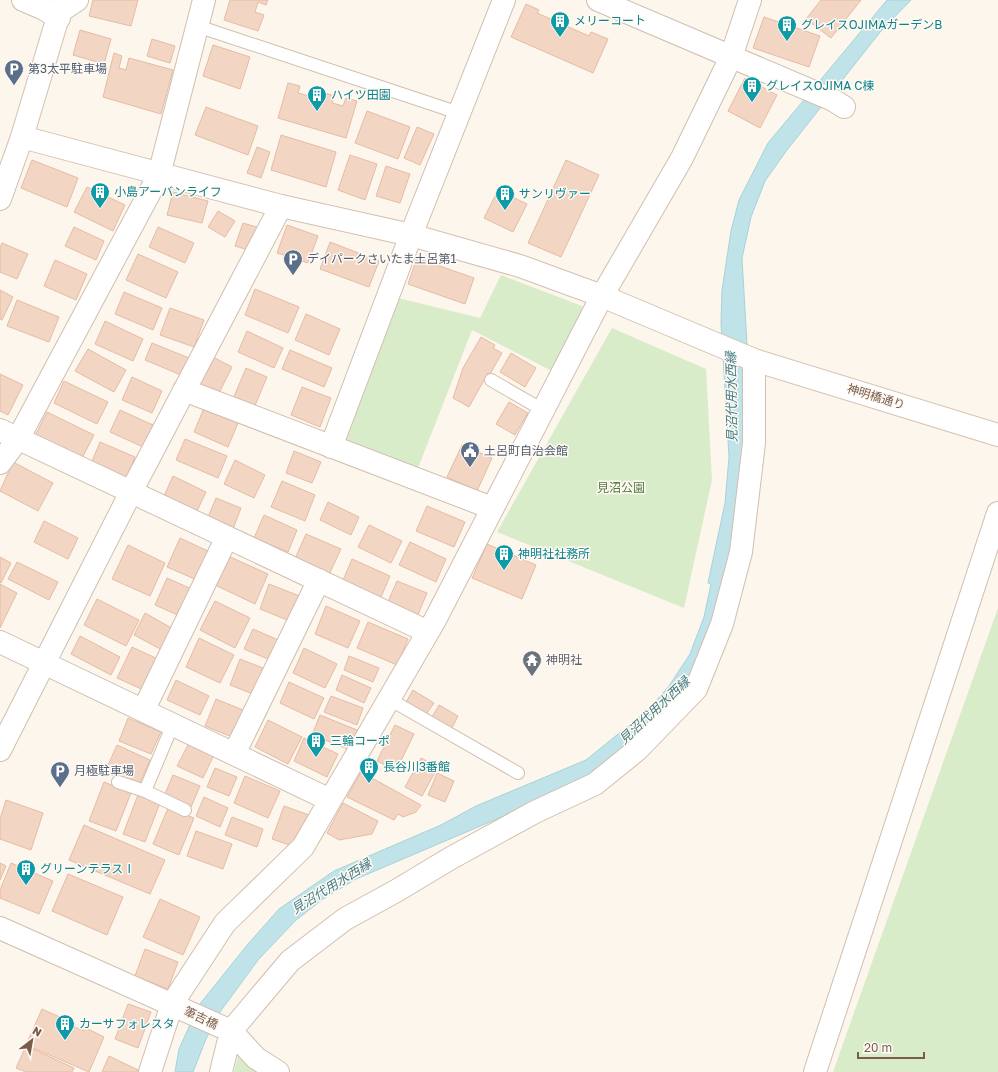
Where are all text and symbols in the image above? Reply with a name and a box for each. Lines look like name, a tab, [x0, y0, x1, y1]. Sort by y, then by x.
building icon: メリーコート	[549, 10, 571, 38]
place label: メリーコート	[574, 13, 646, 28]
building icon: グレイスOJIMAガーデンB	[776, 14, 798, 42]
place label: グレイスOJIMAガーデンB	[801, 17, 942, 32]
parking icon: 第3太平駐車場	[3, 58, 25, 86]
place label: 第3太平駐車場	[28, 61, 107, 76]
building icon: グレイスOJIMA C棟	[741, 75, 763, 103]
place label: グレイスOJIMA C棟	[766, 78, 874, 93]
building icon: ハイツ田園	[306, 84, 328, 112]
place label: ハイツ田園	[331, 87, 391, 102]
building icon: 小島アーバンライフ	[89, 181, 111, 209]
building icon: サンリヴァー	[494, 183, 516, 211]
place label: 小島アーバンライフ	[114, 184, 222, 199]
place label: サンリヴァー	[519, 186, 591, 201]
parking icon: デイパークさいたま土呂第1	[282, 248, 304, 276]
place label: デイパークさいたま土呂第1	[307, 251, 456, 266]
water label: 見沼代用水西縁	[722, 349, 740, 443]
street label: 神明橋通り	[845, 381, 907, 412]
public building icon: 土呂町自治会館	[459, 440, 481, 468]
place label: 土呂町自治会館	[484, 443, 568, 458]
park label: 見沼公園	[597, 480, 645, 495]
building icon: 神明社社務所	[493, 543, 515, 571]
place label: 神明社社務所	[518, 546, 590, 561]
temple icon: 神明社	[521, 649, 543, 677]
place label: 神明社	[546, 652, 582, 667]
water label: 見沼代用水西縁	[615, 672, 694, 747]
building icon: 三輪コーポ	[305, 730, 327, 758]
place label: 三輪コーポ	[330, 733, 390, 748]
building icon: 長谷川3番館	[358, 756, 380, 784]
place label: 長谷川3番館	[383, 759, 450, 774]
parking icon: 月極駐車場	[49, 760, 71, 788]
place label: 月極駐車場	[74, 763, 134, 778]
water label: 見沼代用水西縁	[288, 854, 376, 917]
building icon: グリーンテラスⅠ	[15, 858, 37, 886]
place label: グリーンテラスⅠ	[40, 861, 135, 876]
street label: 筆吉橋	[182, 1003, 221, 1032]
building icon: カーサフォレスタ	[54, 1013, 76, 1041]
place label: カーサフォレスタ	[79, 1016, 175, 1031]
north arrow	[12, 1020, 52, 1060]
text: N	[30, 1023, 44, 1039]
scale bar	[858, 1034, 924, 1060]
text: 20 m	[864, 1040, 892, 1055]

